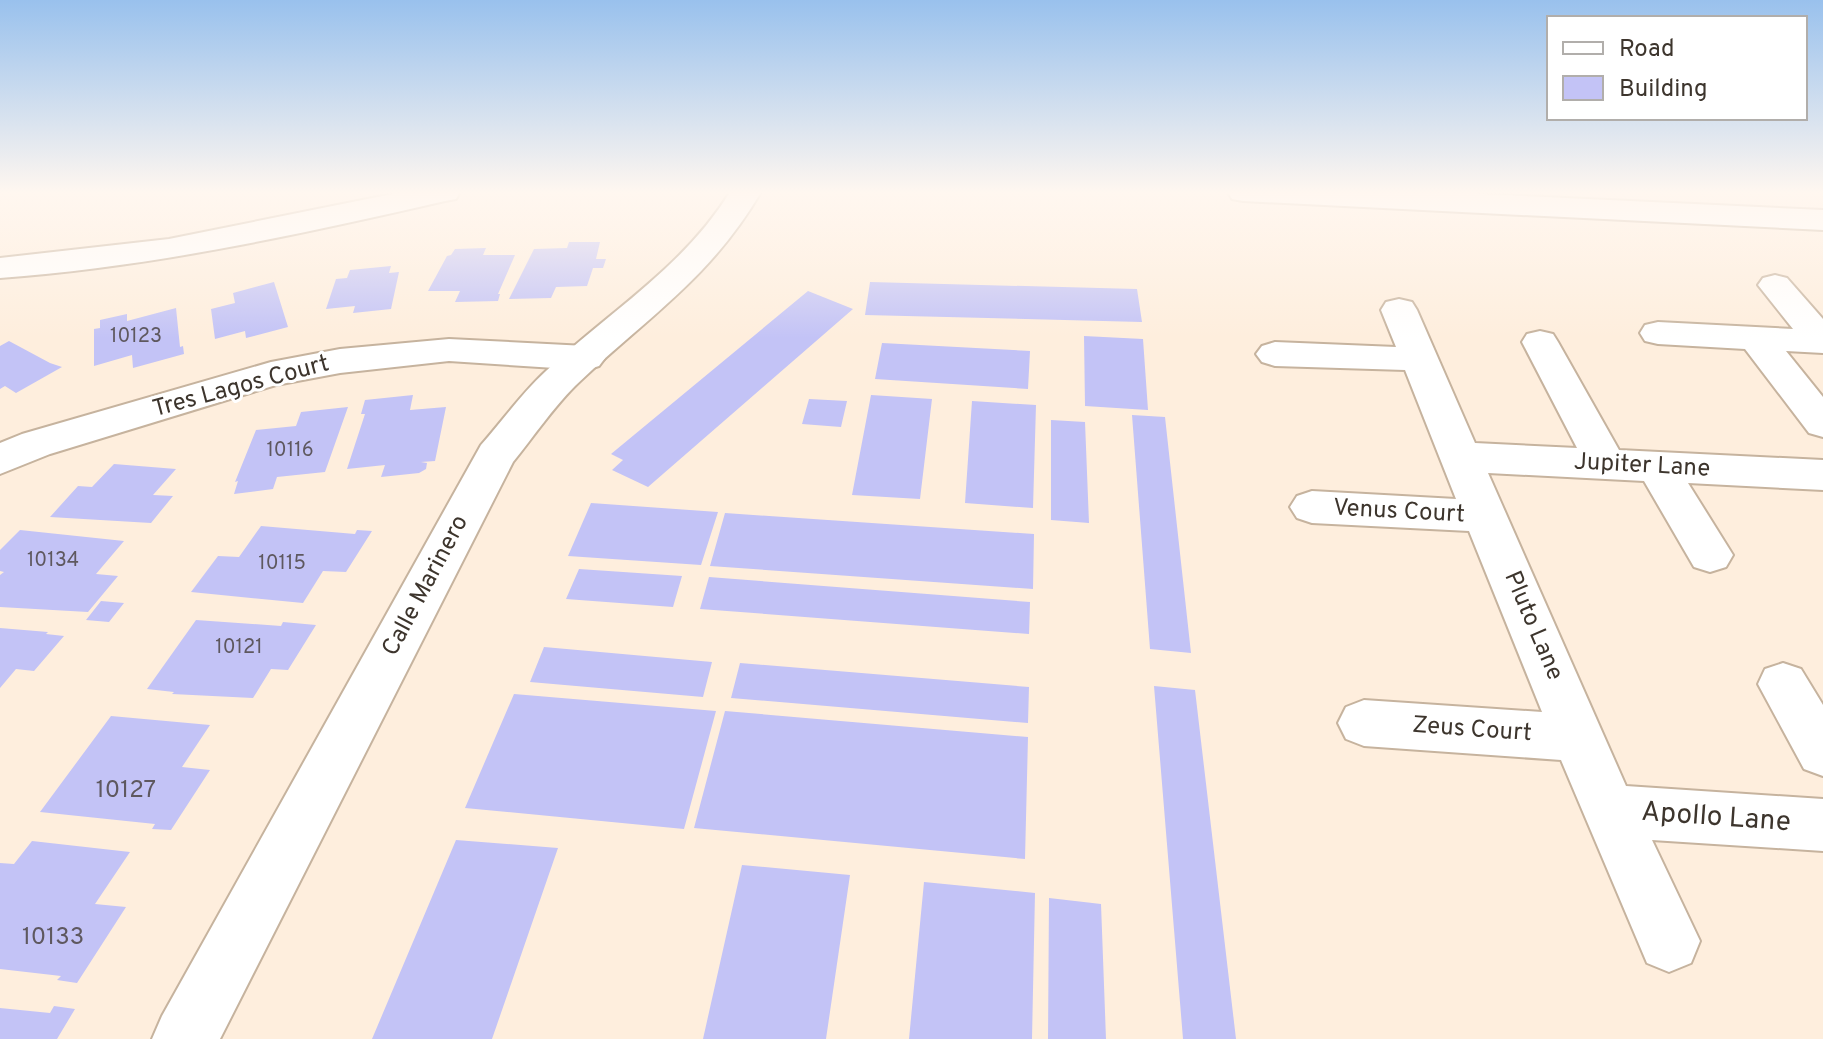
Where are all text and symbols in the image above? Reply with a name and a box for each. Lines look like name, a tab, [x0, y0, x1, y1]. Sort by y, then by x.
legend	[1547, 16, 1807, 120]
text: Road	[1619, 35, 1675, 65]
text: Building	[1619, 75, 1708, 105]
house number: 10123	[110, 324, 162, 350]
street label: Tres Lagos Court	[149, 349, 333, 425]
house number: 10116	[266, 438, 314, 464]
street label: Jupiter Lane	[1573, 447, 1711, 485]
street label: Venus Court	[1332, 494, 1466, 530]
street label: Calle Marinero	[376, 510, 476, 662]
house number: 10134	[27, 548, 79, 574]
house number: 10115	[258, 551, 306, 577]
street label: Pluto Lane	[1497, 567, 1569, 685]
house number: 10121	[215, 635, 263, 661]
street label: Zeus Court	[1411, 711, 1533, 749]
house number: 10127	[96, 776, 156, 806]
street label: Apollo Lane	[1640, 795, 1792, 841]
house number: 10133	[22, 923, 84, 953]

